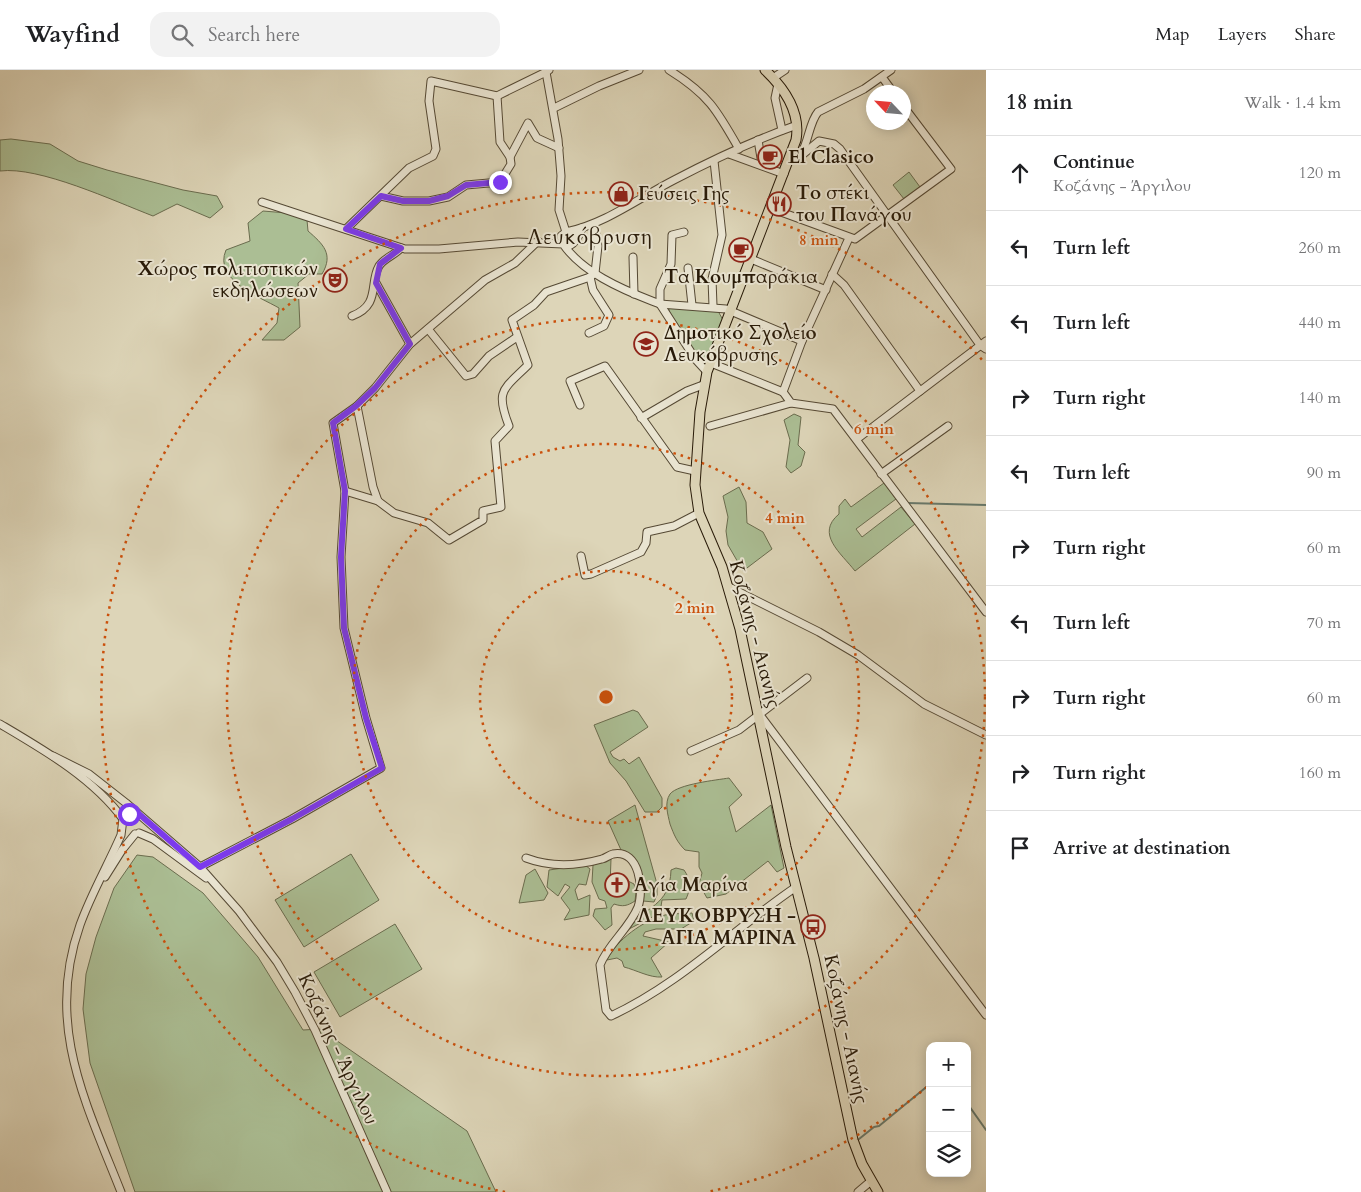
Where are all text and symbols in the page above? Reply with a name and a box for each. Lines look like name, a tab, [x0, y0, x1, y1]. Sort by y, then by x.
search box	[150, 12, 500, 57]
text: Wayfind	[25, 18, 120, 51]
icon: search	[168, 21, 196, 49]
text: Search here	[208, 22, 300, 48]
text: Map	[1155, 22, 1190, 47]
text: Layers	[1218, 22, 1267, 47]
text: Share	[1295, 22, 1336, 47]
north arrow	[866, 85, 911, 130]
text: 18 min	[1006, 88, 1073, 117]
text: Walk · 1.4 km	[1244, 92, 1341, 114]
cafe icon: El Clasico	[757, 144, 783, 170]
place label: El Clasico	[788, 144, 874, 170]
text: Continue	[1053, 149, 1135, 175]
icon: ahead	[1006, 159, 1034, 187]
text: 120 m	[1299, 162, 1341, 184]
route end	[489, 171, 512, 194]
text: Κοζάνης - Άργιλου	[1053, 175, 1191, 197]
place label: Το στέκι του Πανάγου	[796, 180, 912, 228]
shop icon: Γεύσεις Γης	[608, 181, 634, 207]
place label: Γεύσεις Γης	[638, 181, 729, 207]
restaurant icon: Το στέκι του Πανάγου	[766, 191, 792, 217]
district label: Λευκόβρυση	[527, 223, 653, 252]
text: 8 min	[799, 230, 839, 250]
icon: left	[1006, 234, 1034, 262]
text: Turn left	[1053, 235, 1130, 261]
cafe icon: Τα Κουμπαράκια	[728, 237, 754, 263]
text: 260 m	[1299, 237, 1341, 259]
place label: Χώρος πολιτιστικών εκδηλώσεων	[138, 256, 318, 304]
place label: Τα Κουμπαράκια	[664, 264, 818, 290]
theatre icon: Χώρος πολιτιστικών εκδηλώσεων	[322, 267, 348, 293]
icon: left	[1006, 309, 1034, 337]
text: Turn left	[1053, 310, 1130, 336]
text: 440 m	[1299, 312, 1341, 334]
place label: Δημοτικό Σχολείο Λευκόβρυσης	[664, 320, 817, 368]
school or university icon: Δημοτικό Σχολείο Λευκόβρυσης	[633, 331, 659, 357]
icon: right	[1006, 384, 1034, 412]
text: Turn right	[1053, 385, 1145, 411]
text: 140 m	[1299, 387, 1341, 409]
text: 6 min	[854, 419, 894, 439]
icon: left	[1006, 459, 1034, 487]
text: Turn left	[1053, 460, 1130, 486]
text: 90 m	[1307, 462, 1341, 484]
text: 4 min	[765, 508, 805, 528]
icon: right	[1006, 534, 1034, 562]
text: Turn right	[1053, 535, 1145, 561]
text: 60 m	[1307, 537, 1341, 559]
street label: Κοζάνης - Αιανής	[723, 557, 787, 711]
text: 2 min	[675, 598, 715, 618]
icon: left	[1006, 609, 1034, 637]
text: Turn left	[1053, 610, 1130, 636]
text: 70 m	[1307, 612, 1341, 634]
icon: right	[1006, 684, 1034, 712]
text: Turn right	[1053, 685, 1145, 711]
text: 60 m	[1307, 687, 1341, 709]
centre of rings	[597, 688, 615, 706]
icon: right	[1006, 759, 1034, 787]
text: Turn right	[1053, 760, 1145, 786]
text: 160 m	[1299, 762, 1341, 784]
route start	[118, 803, 141, 826]
icon: arrive	[1006, 834, 1034, 862]
text: Arrive at destination	[1053, 835, 1230, 861]
church icon: Αγία Μαρίνα	[604, 872, 630, 898]
place label: Αγία Μαρίνα	[634, 872, 748, 898]
place label: ΛΕΥΚΟΒΡΥΣΗ - ΑΓΙΑ ΜΑΡΙΝΑ	[637, 903, 797, 951]
bus stop icon: ΛΕΥΚΟΒΡΥΣΗ - ΑΓΙΑ ΜΑΡΙΝΑ	[800, 914, 826, 940]
street label: Κοζάνης - Αιανής	[817, 952, 875, 1106]
street label: Κοζάνης - Άργιλου	[292, 969, 384, 1129]
map controls	[926, 1042, 971, 1177]
button: +	[926, 1042, 971, 1087]
button: −	[926, 1087, 971, 1132]
button: layers	[926, 1132, 971, 1177]

